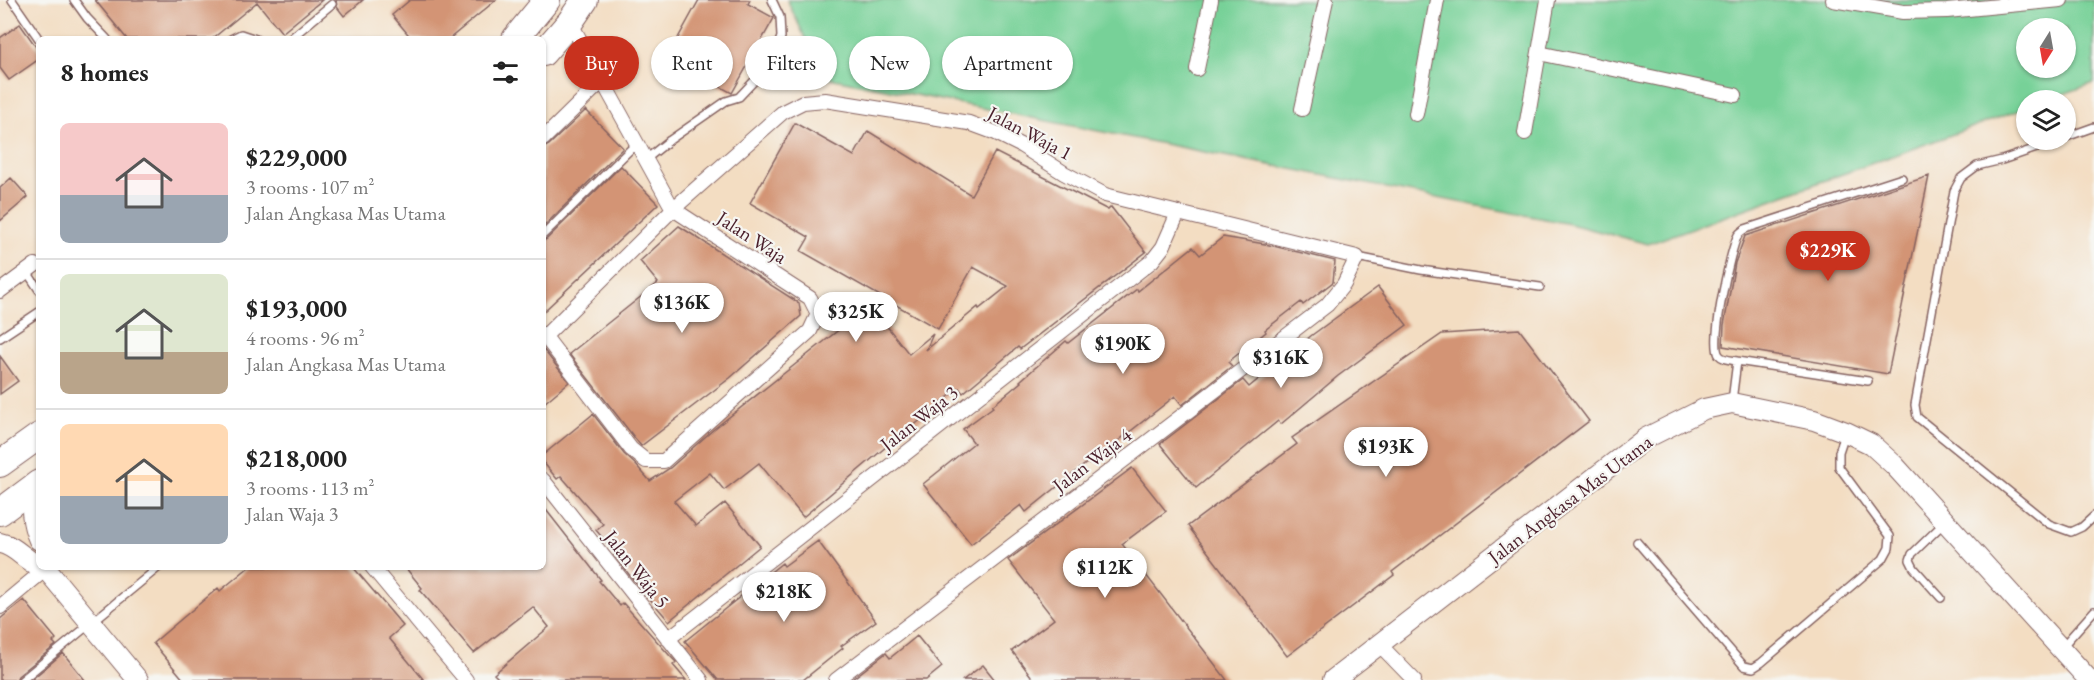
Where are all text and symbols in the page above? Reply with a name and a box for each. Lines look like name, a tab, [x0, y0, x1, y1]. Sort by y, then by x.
north arrow	[2016, 18, 2076, 78]
map controls	[2016, 18, 2076, 150]
chip: Buy	[564, 36, 639, 90]
chip: Rent	[651, 36, 733, 90]
chip: Filters	[745, 36, 837, 90]
chip: New	[849, 36, 930, 90]
chip: Apartment	[942, 36, 1073, 90]
text: 8 homes	[60, 55, 149, 89]
icon: filters	[489, 56, 522, 89]
button: layers	[2016, 90, 2076, 150]
street label: Jalan Waja 1	[981, 99, 1077, 166]
text: $229,000	[246, 140, 347, 174]
icon: home	[108, 147, 180, 219]
text: 3 rooms · 107 m²	[246, 174, 374, 200]
text: Jalan Angkasa Mas Utama	[246, 200, 446, 226]
street label: Jalan Waja	[710, 204, 792, 269]
pin: $229K	[1786, 231, 1870, 282]
text: $229K	[1800, 237, 1856, 263]
pin: $136K	[640, 283, 724, 334]
text: $136K	[654, 289, 710, 315]
text: $193,000	[246, 291, 347, 325]
pin: $325K	[814, 292, 898, 343]
icon: home	[108, 298, 180, 370]
text: $325K	[828, 298, 884, 324]
pin: $190K	[1081, 324, 1165, 375]
text: 4 rooms · 96 m²	[246, 325, 365, 351]
text: $190K	[1095, 330, 1151, 356]
pin: $316K	[1239, 338, 1323, 389]
text: $316K	[1253, 344, 1309, 370]
text: Jalan Angkasa Mas Utama	[246, 351, 446, 377]
street label: Jalan Waja 3	[873, 379, 963, 458]
street label: Jalan Waja 4	[1046, 422, 1137, 499]
pin: $193K	[1344, 427, 1428, 478]
street label: Jalan Angkasa Mas Utama	[1481, 429, 1658, 571]
text: $193K	[1358, 433, 1414, 459]
text: $218,000	[246, 441, 347, 475]
icon: home	[108, 448, 180, 520]
text: 3 rooms · 113 m²	[246, 475, 374, 501]
text: Jalan Waja 3	[246, 501, 338, 527]
street label: Jalan Waja 5	[597, 523, 676, 613]
pin: $112K	[1063, 548, 1147, 599]
text: $112K	[1077, 554, 1133, 580]
pin: $218K	[742, 572, 826, 623]
text: $218K	[756, 578, 812, 604]

